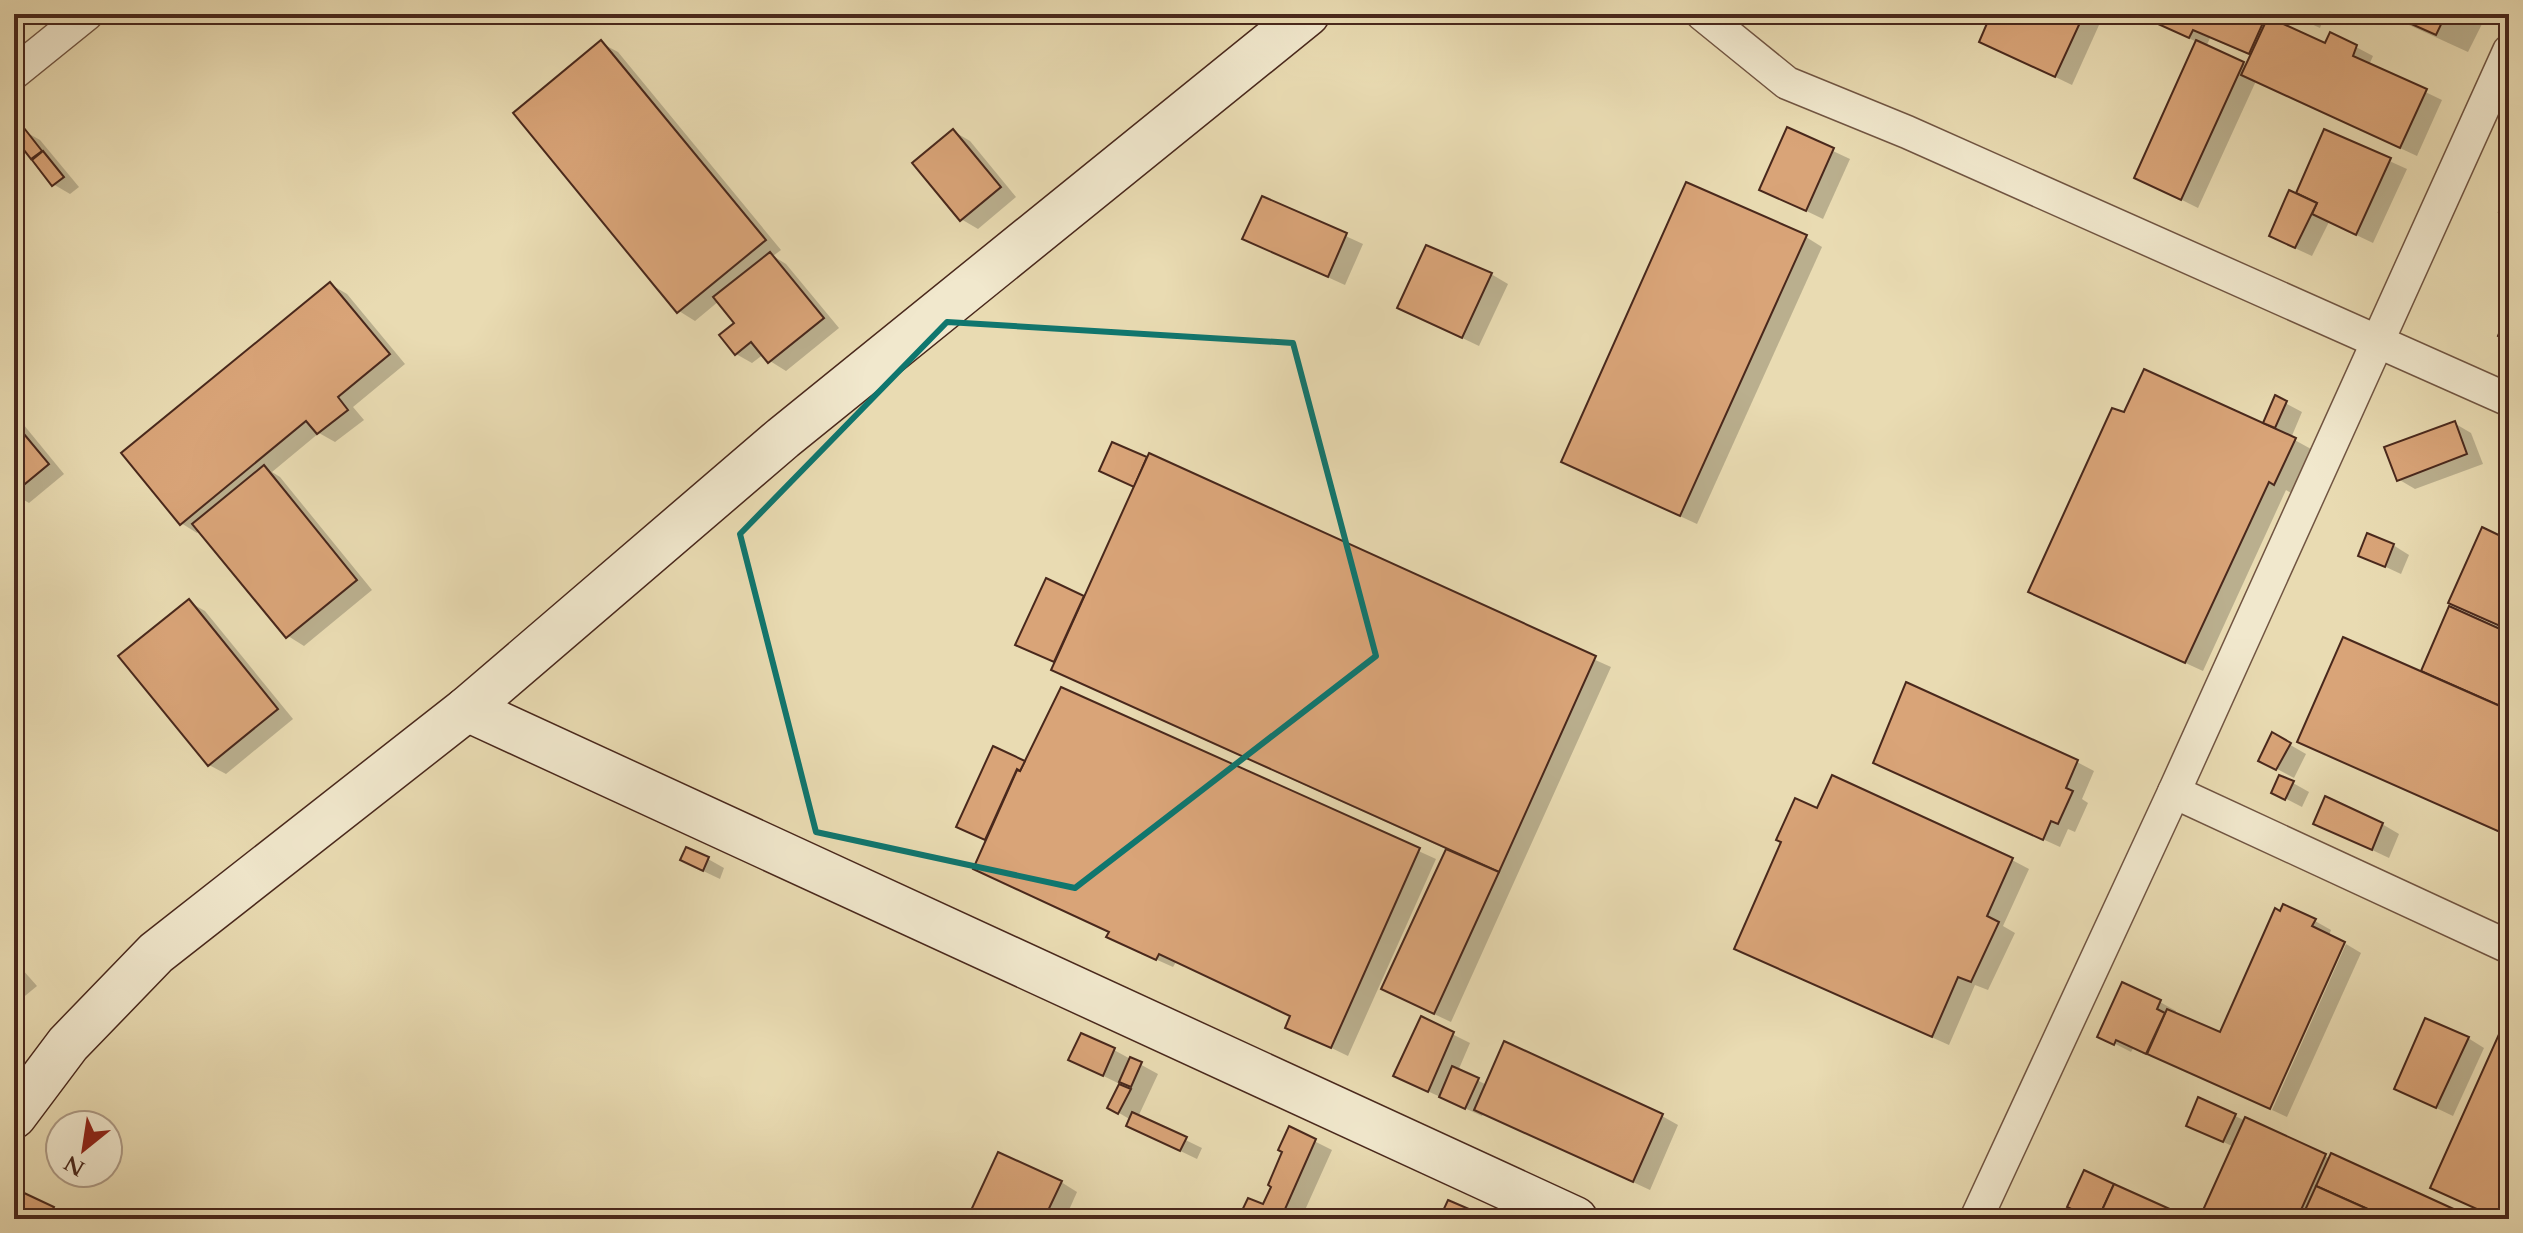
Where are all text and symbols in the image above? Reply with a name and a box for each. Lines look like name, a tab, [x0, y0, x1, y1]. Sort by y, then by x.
north arrow	[44, 1109, 124, 1189]
text: N	[59, 1148, 90, 1183]

